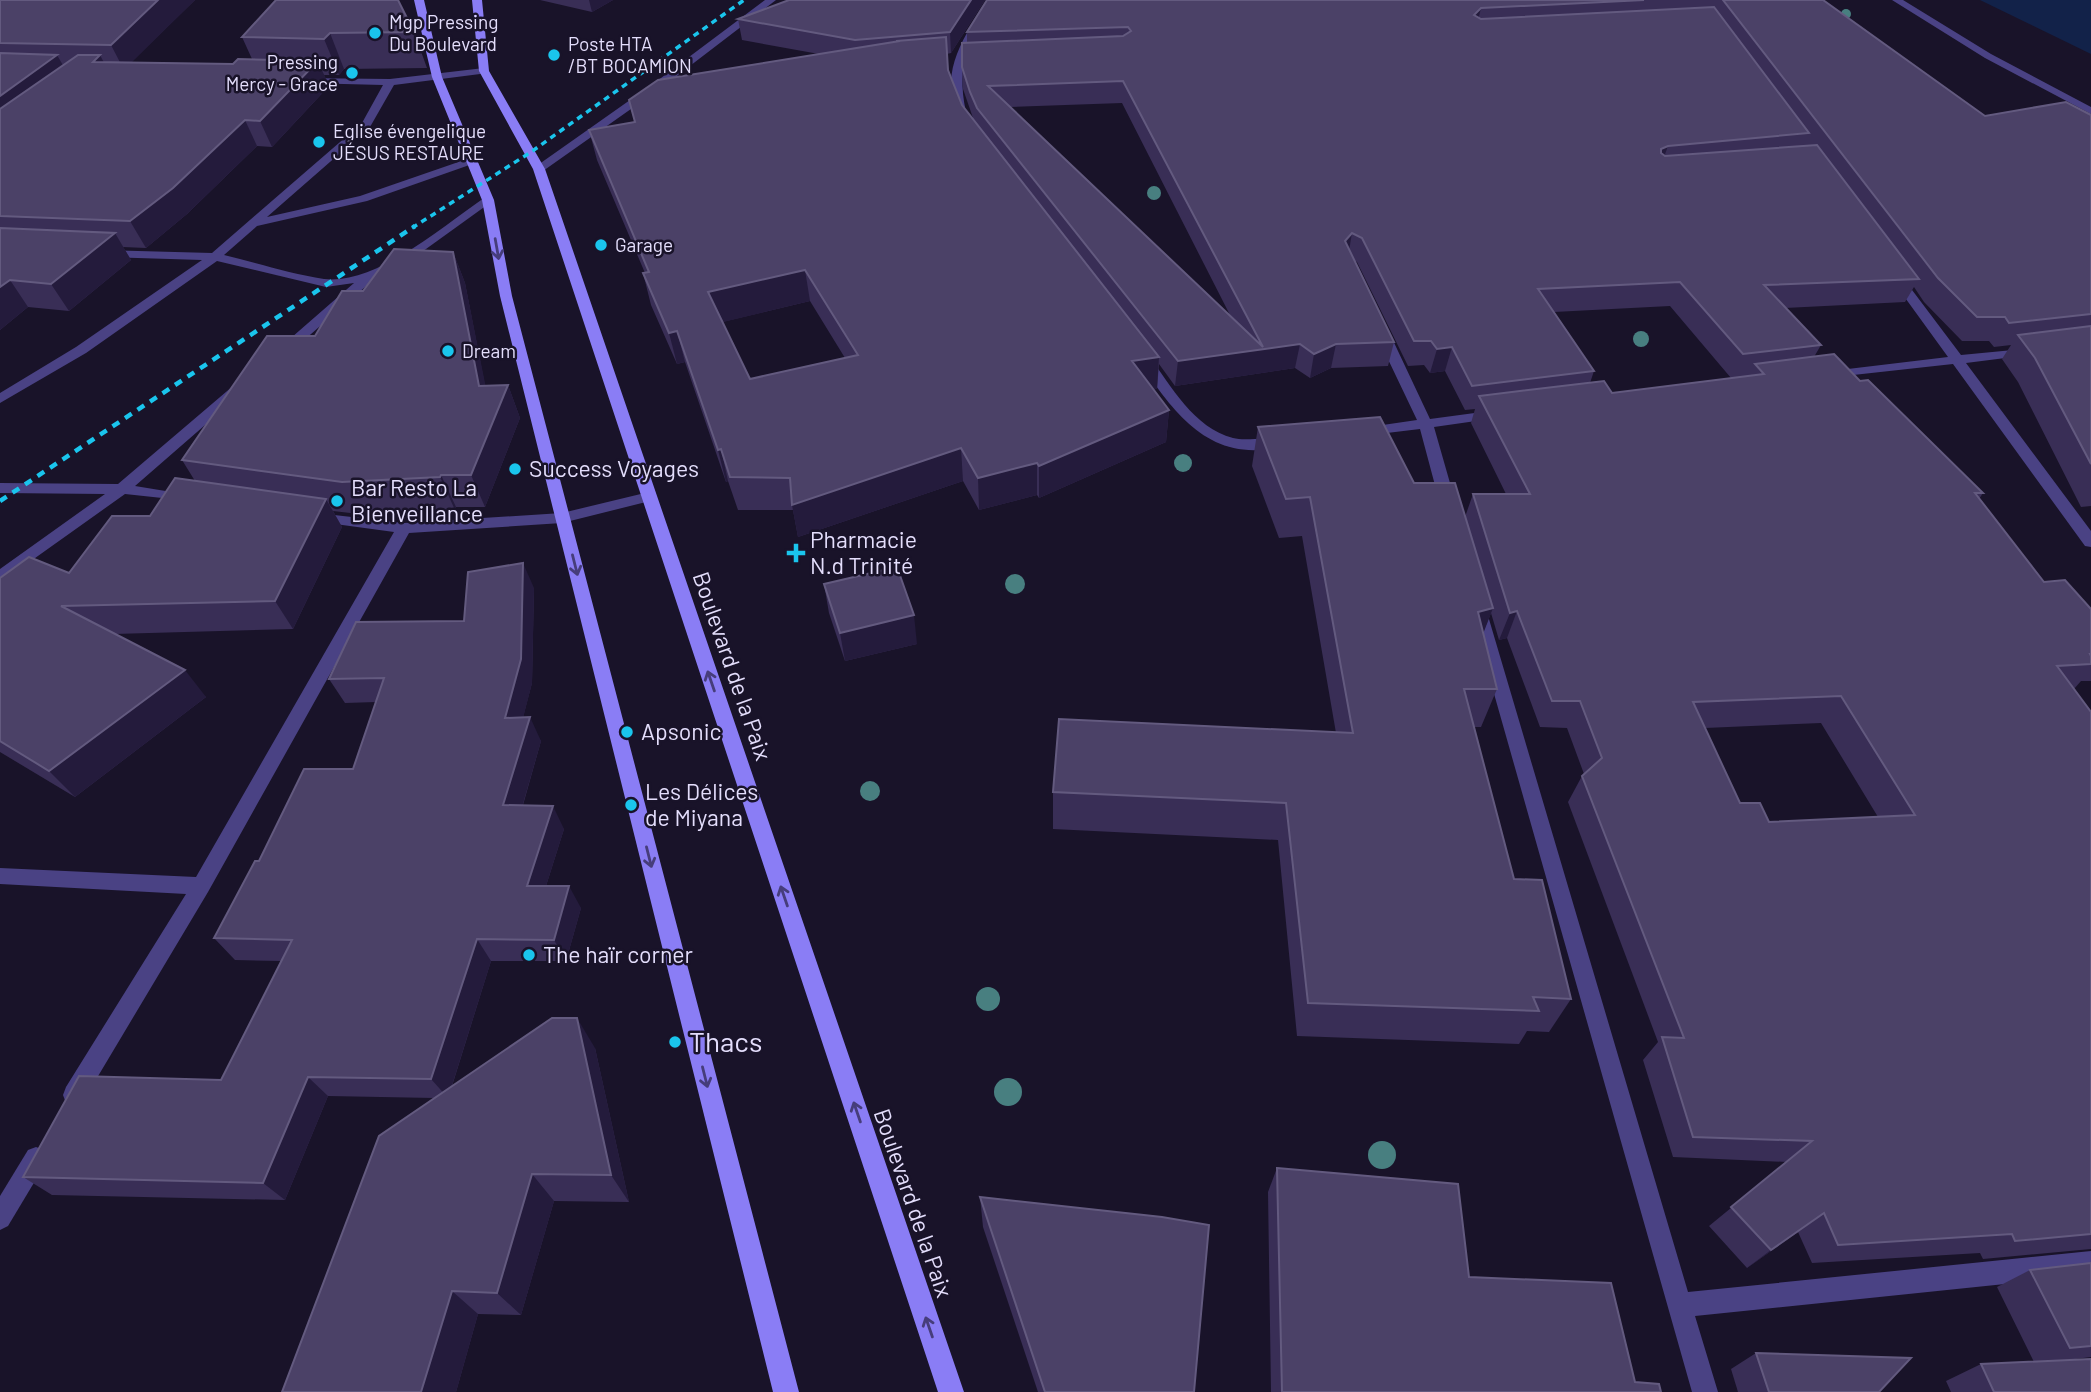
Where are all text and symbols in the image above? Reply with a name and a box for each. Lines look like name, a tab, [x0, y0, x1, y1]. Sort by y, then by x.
place label: Mgp Pressing Du Boulevard	[389, 10, 498, 55]
marker: Mgp Pressing Du Boulevard	[367, 25, 383, 41]
place label: Poste HTA /BT BOCAMION	[568, 32, 692, 77]
marker: Poste HTA /BT BOCAMION	[546, 47, 562, 63]
place label: Pressing Mercy - Grace	[226, 50, 338, 95]
marker: Pressing Mercy - Grace	[344, 65, 360, 81]
place label: Eglise évengelique JÉSUS RESTAURE	[333, 119, 486, 164]
marker: Eglise évengelique JÉSUS RESTAURE	[311, 134, 327, 150]
place label: Garage	[615, 233, 673, 256]
one-way arrow	[491, 237, 505, 260]
marker: Garage	[593, 237, 609, 253]
place label: Dream	[462, 339, 516, 362]
marker: Dream	[440, 343, 456, 359]
place label: Success Voyages	[529, 454, 699, 482]
marker: Success Voyages	[507, 461, 523, 477]
place label: Bar Resto La Bienveillance	[351, 473, 483, 527]
marker: Bar Resto La Bienveillance	[329, 493, 345, 509]
place label: Pharmacie N.d Trinité	[810, 525, 917, 579]
marker: Pharmacie N.d Trinité	[788, 545, 804, 561]
one-way arrow	[569, 554, 582, 576]
street label: Boulevard de la Paix	[688, 568, 778, 764]
one-way arrow	[704, 670, 716, 692]
place label: Apsonic	[641, 717, 721, 745]
marker: Apsonic	[619, 724, 635, 740]
place label: Les Délices de Miyana	[645, 777, 758, 831]
marker: Les Délices de Miyana	[623, 797, 639, 813]
one-way arrow	[643, 845, 656, 868]
one-way arrow	[777, 886, 789, 908]
place label: The haïr corner	[543, 940, 693, 968]
marker: The haïr corner	[521, 947, 537, 963]
place label: Thacs	[689, 1024, 762, 1058]
marker: Thacs	[667, 1034, 683, 1050]
one-way arrow	[699, 1066, 712, 1088]
one-way arrow	[849, 1101, 862, 1123]
street label: Boulevard de la Paix	[869, 1105, 959, 1301]
one-way arrow	[922, 1317, 934, 1339]

